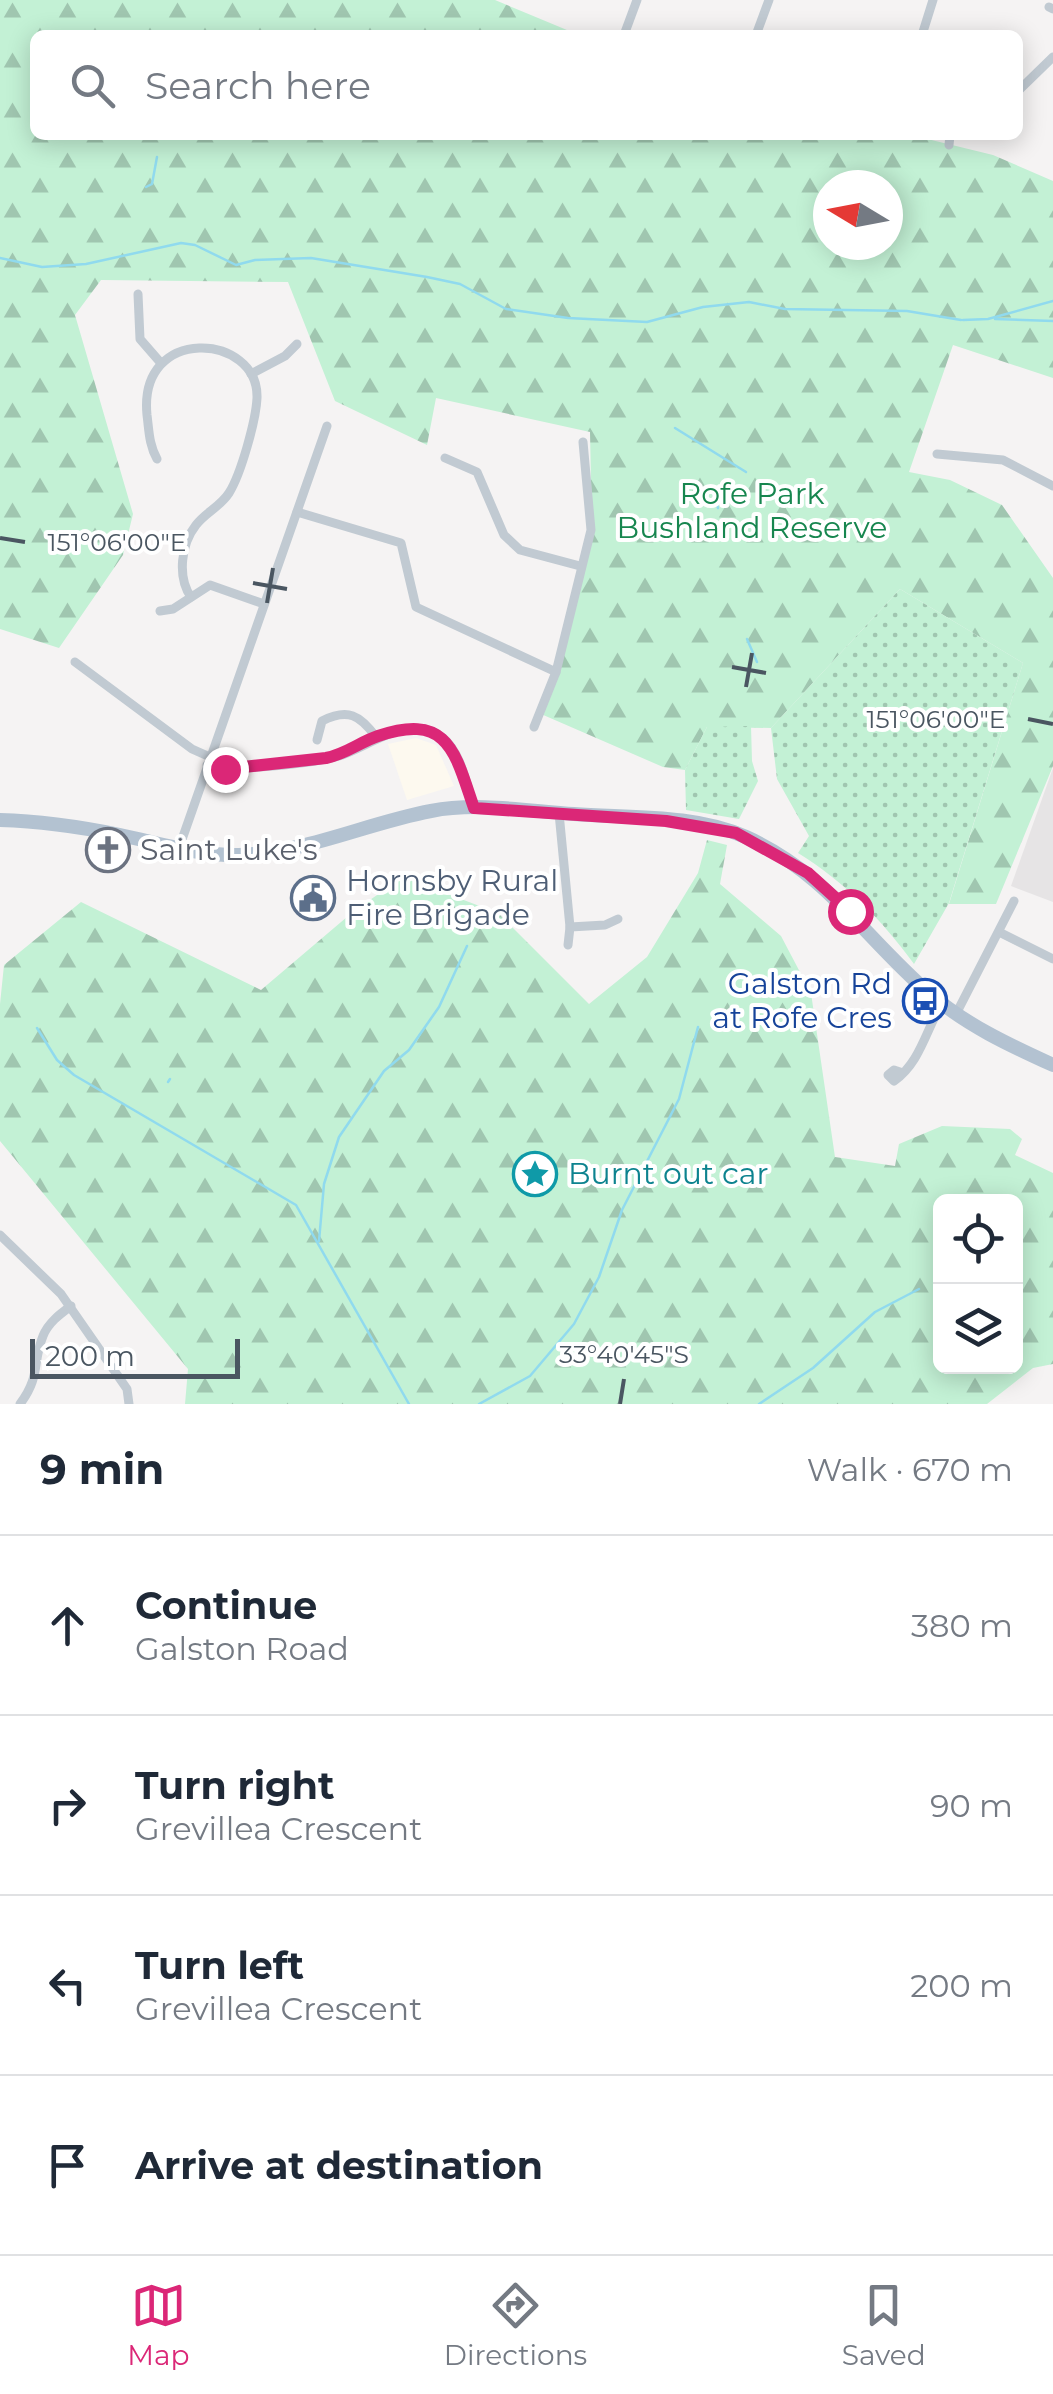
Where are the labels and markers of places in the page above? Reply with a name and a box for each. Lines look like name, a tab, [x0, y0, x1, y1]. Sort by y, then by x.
church icon: Saint Luke's	[85, 827, 131, 873]
place label: Saint Luke's	[140, 831, 318, 868]
place label: Hornsby Rural Fire Brigade	[346, 862, 558, 933]
public building icon: Hornsby Rural Fire Brigade	[290, 875, 336, 921]
place label: Galston Rd at Rofe Cres	[712, 965, 892, 1036]
bus stop icon: Galston Rd at Rofe Cres	[902, 978, 948, 1024]
place icon: Burnt out car	[512, 1151, 558, 1197]
place label: Burnt out car	[568, 1155, 769, 1192]

